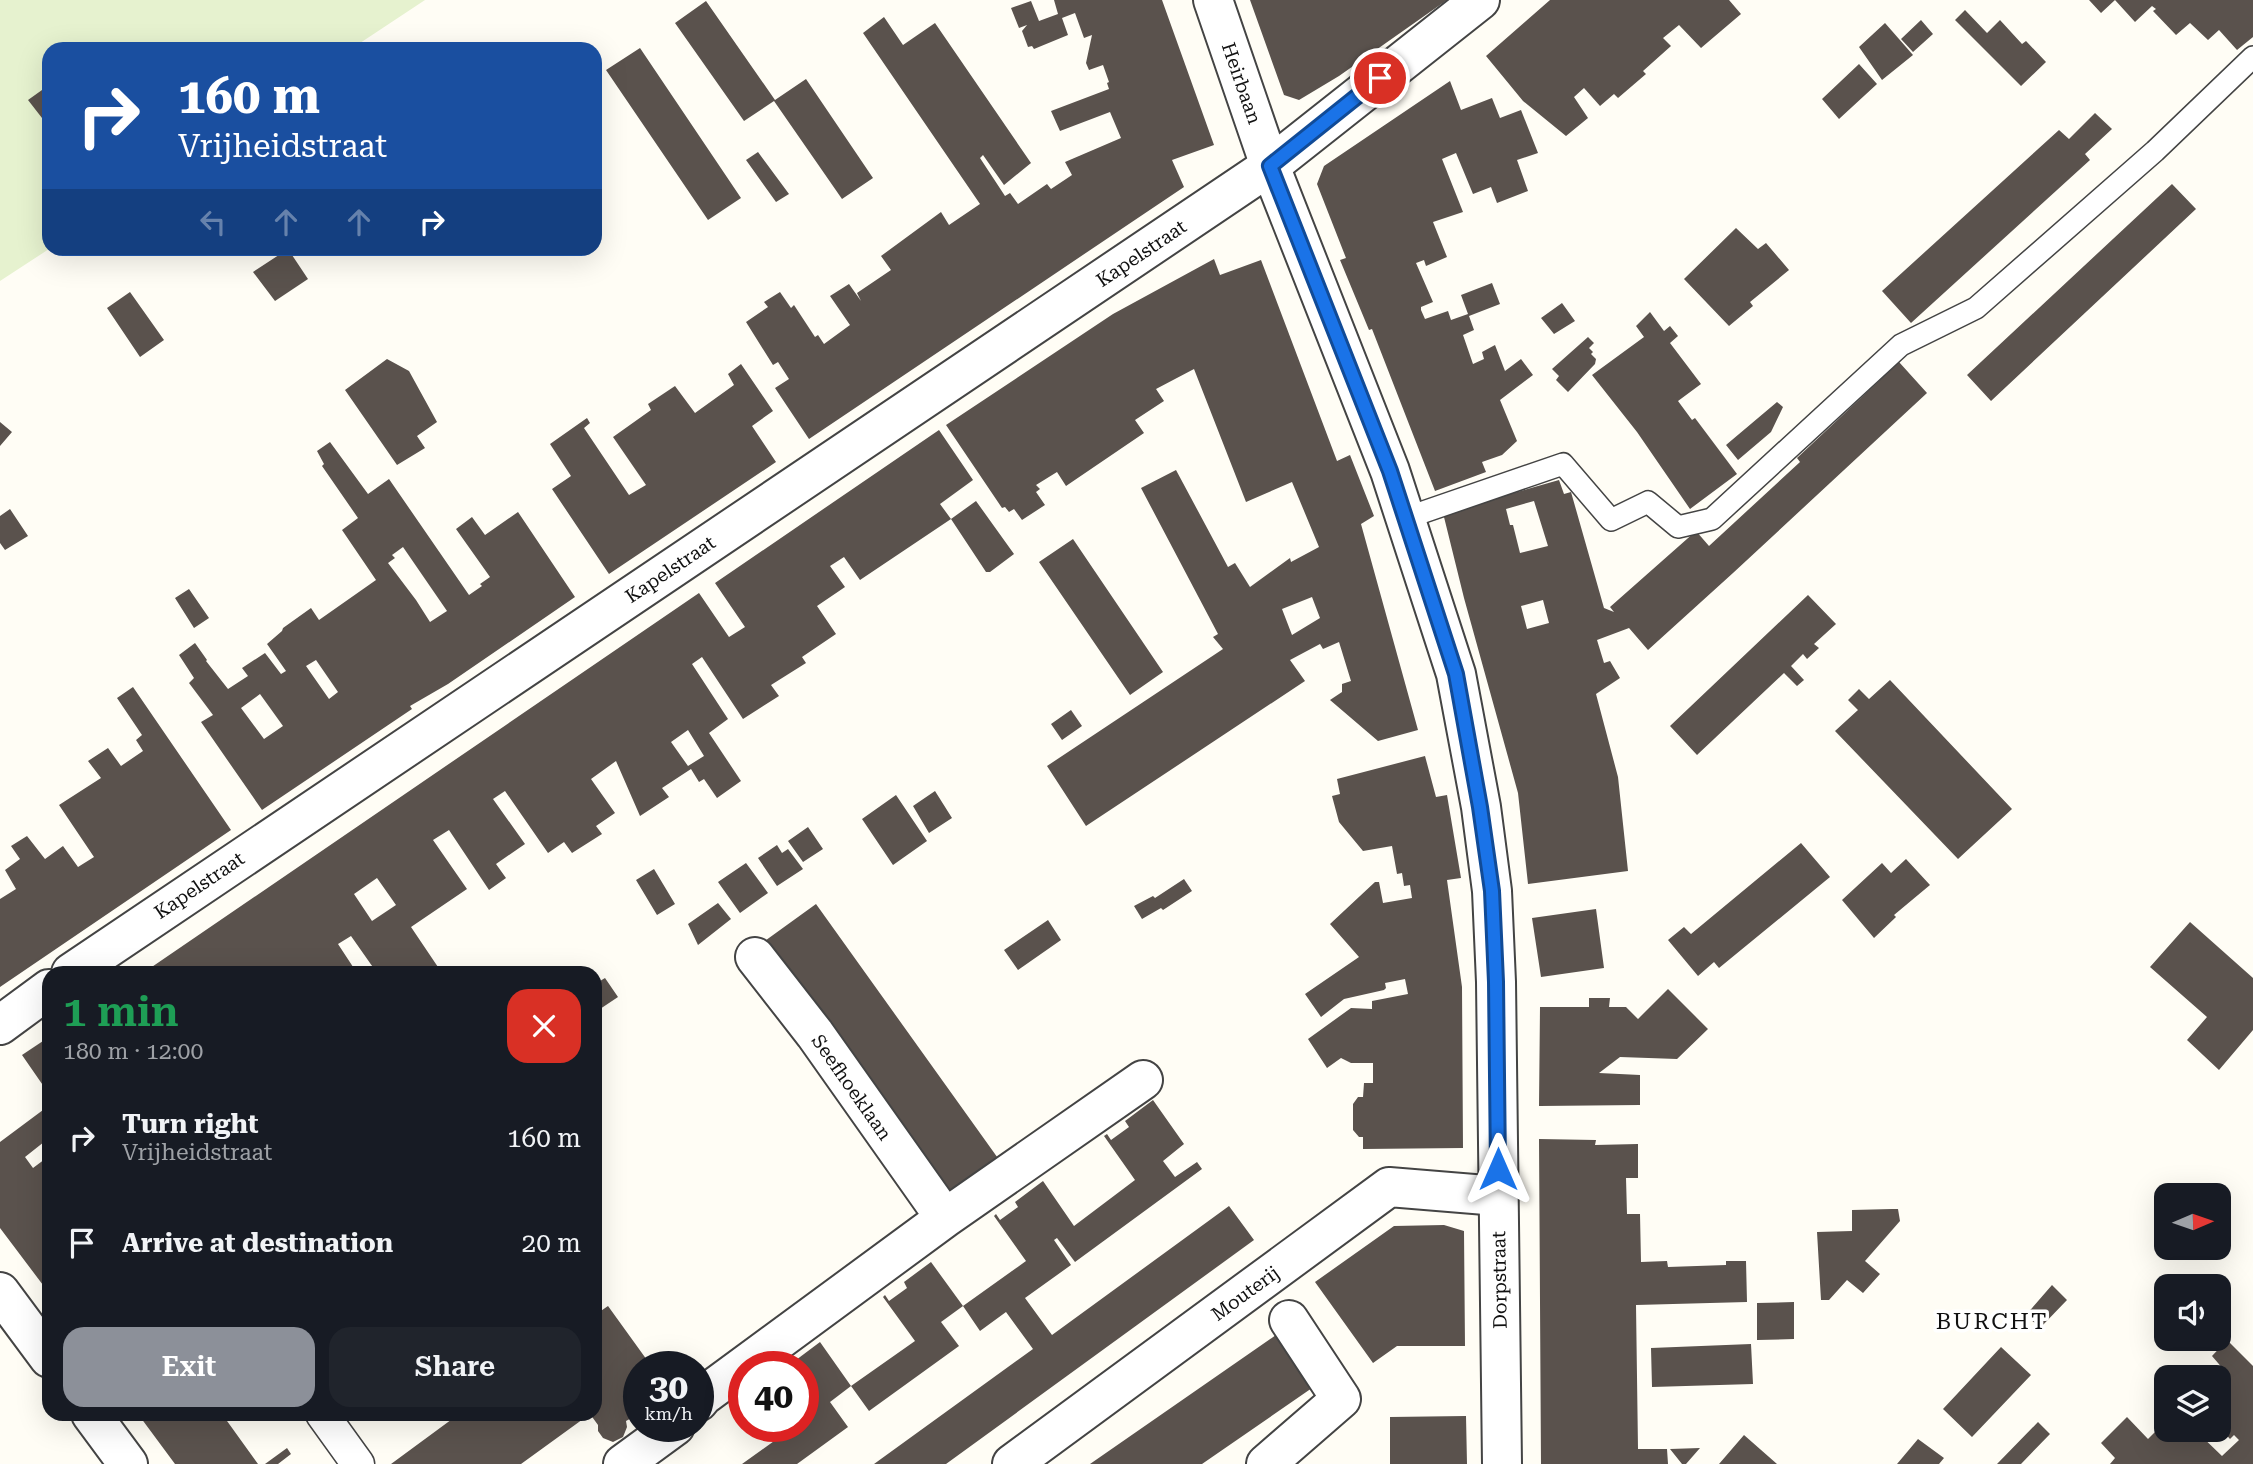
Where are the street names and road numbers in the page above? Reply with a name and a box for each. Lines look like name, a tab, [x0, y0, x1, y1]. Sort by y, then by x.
street label: Heirbaan	[1217, 39, 1266, 127]
street label: Kapelstraat	[1092, 215, 1191, 292]
street label: Kapelstraat	[621, 531, 720, 608]
street label: Kapelstraat	[150, 847, 249, 924]
street label: Seefhoeklaan	[807, 1030, 897, 1145]
street label: Dorpstraat	[1487, 1231, 1512, 1329]
street label: Mouterij	[1207, 1261, 1284, 1326]

